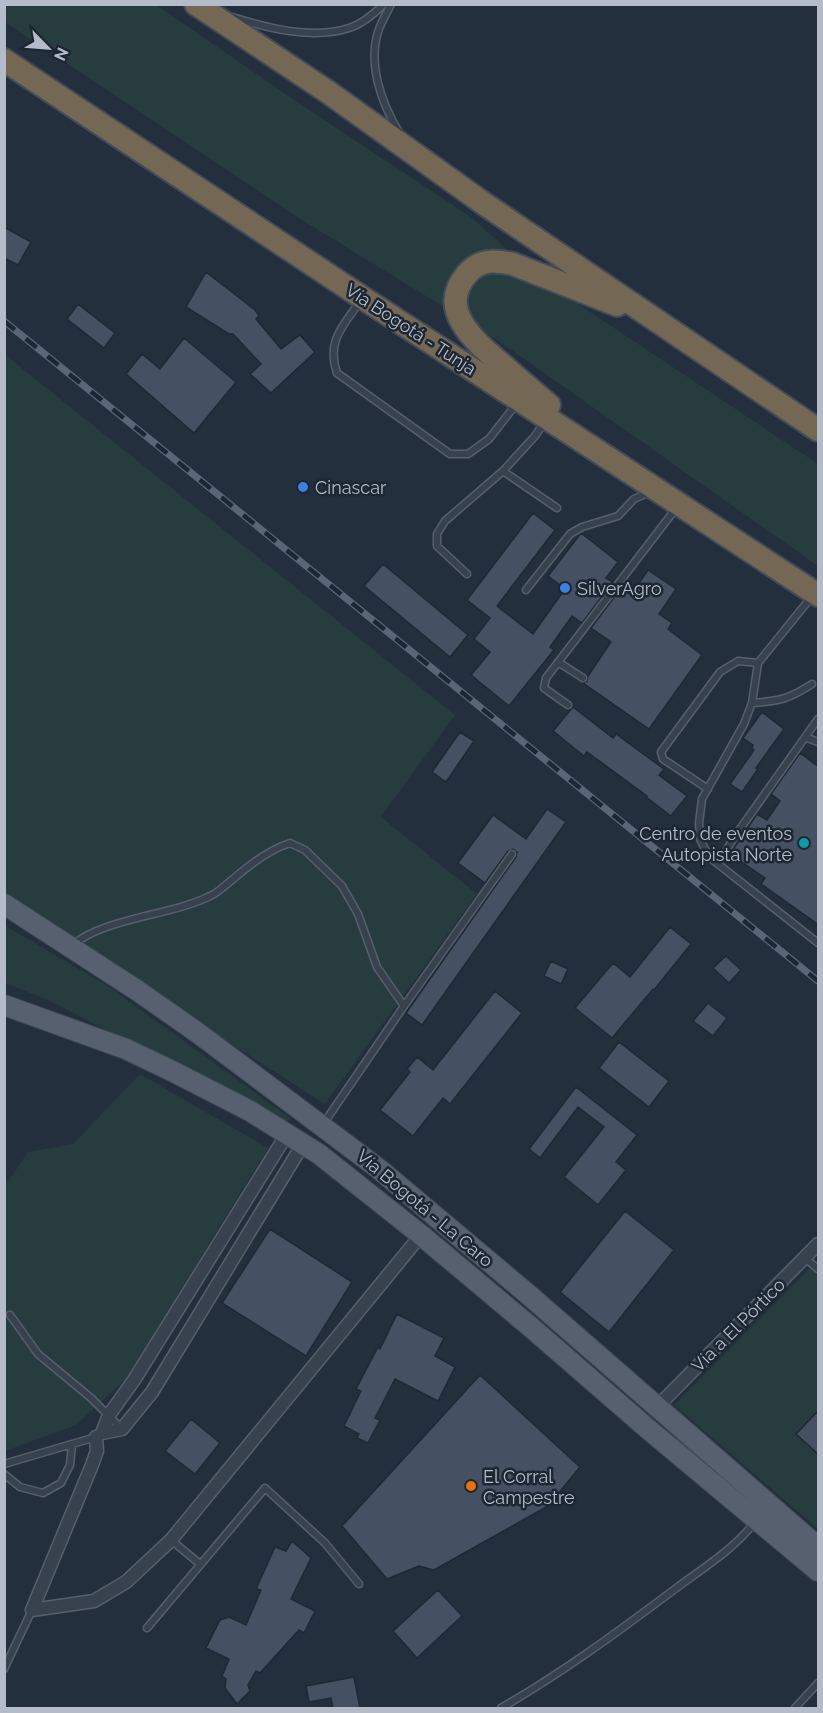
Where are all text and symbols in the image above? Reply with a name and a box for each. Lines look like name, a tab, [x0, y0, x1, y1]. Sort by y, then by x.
north arrow	[18, 18, 78, 78]
text: N	[50, 45, 72, 64]
street label: Vía Bogotá - Tunja	[342, 279, 480, 379]
place label: Cinascar	[315, 477, 387, 498]
marker: Cinascar	[296, 480, 310, 494]
place label: SilverAgro	[577, 578, 662, 599]
marker: SilverAgro	[558, 581, 572, 595]
place label: Centro de eventos Autopista Norte	[639, 823, 792, 865]
marker: Centro de eventos Autopista Norte	[797, 836, 811, 850]
street label: Vía Bogotá - La Caro	[353, 1145, 498, 1271]
street label: Vía a El Pórtico	[687, 1274, 789, 1376]
place label: El Corral Campestre	[483, 1466, 575, 1508]
marker: El Corral Campestre	[464, 1479, 478, 1493]

